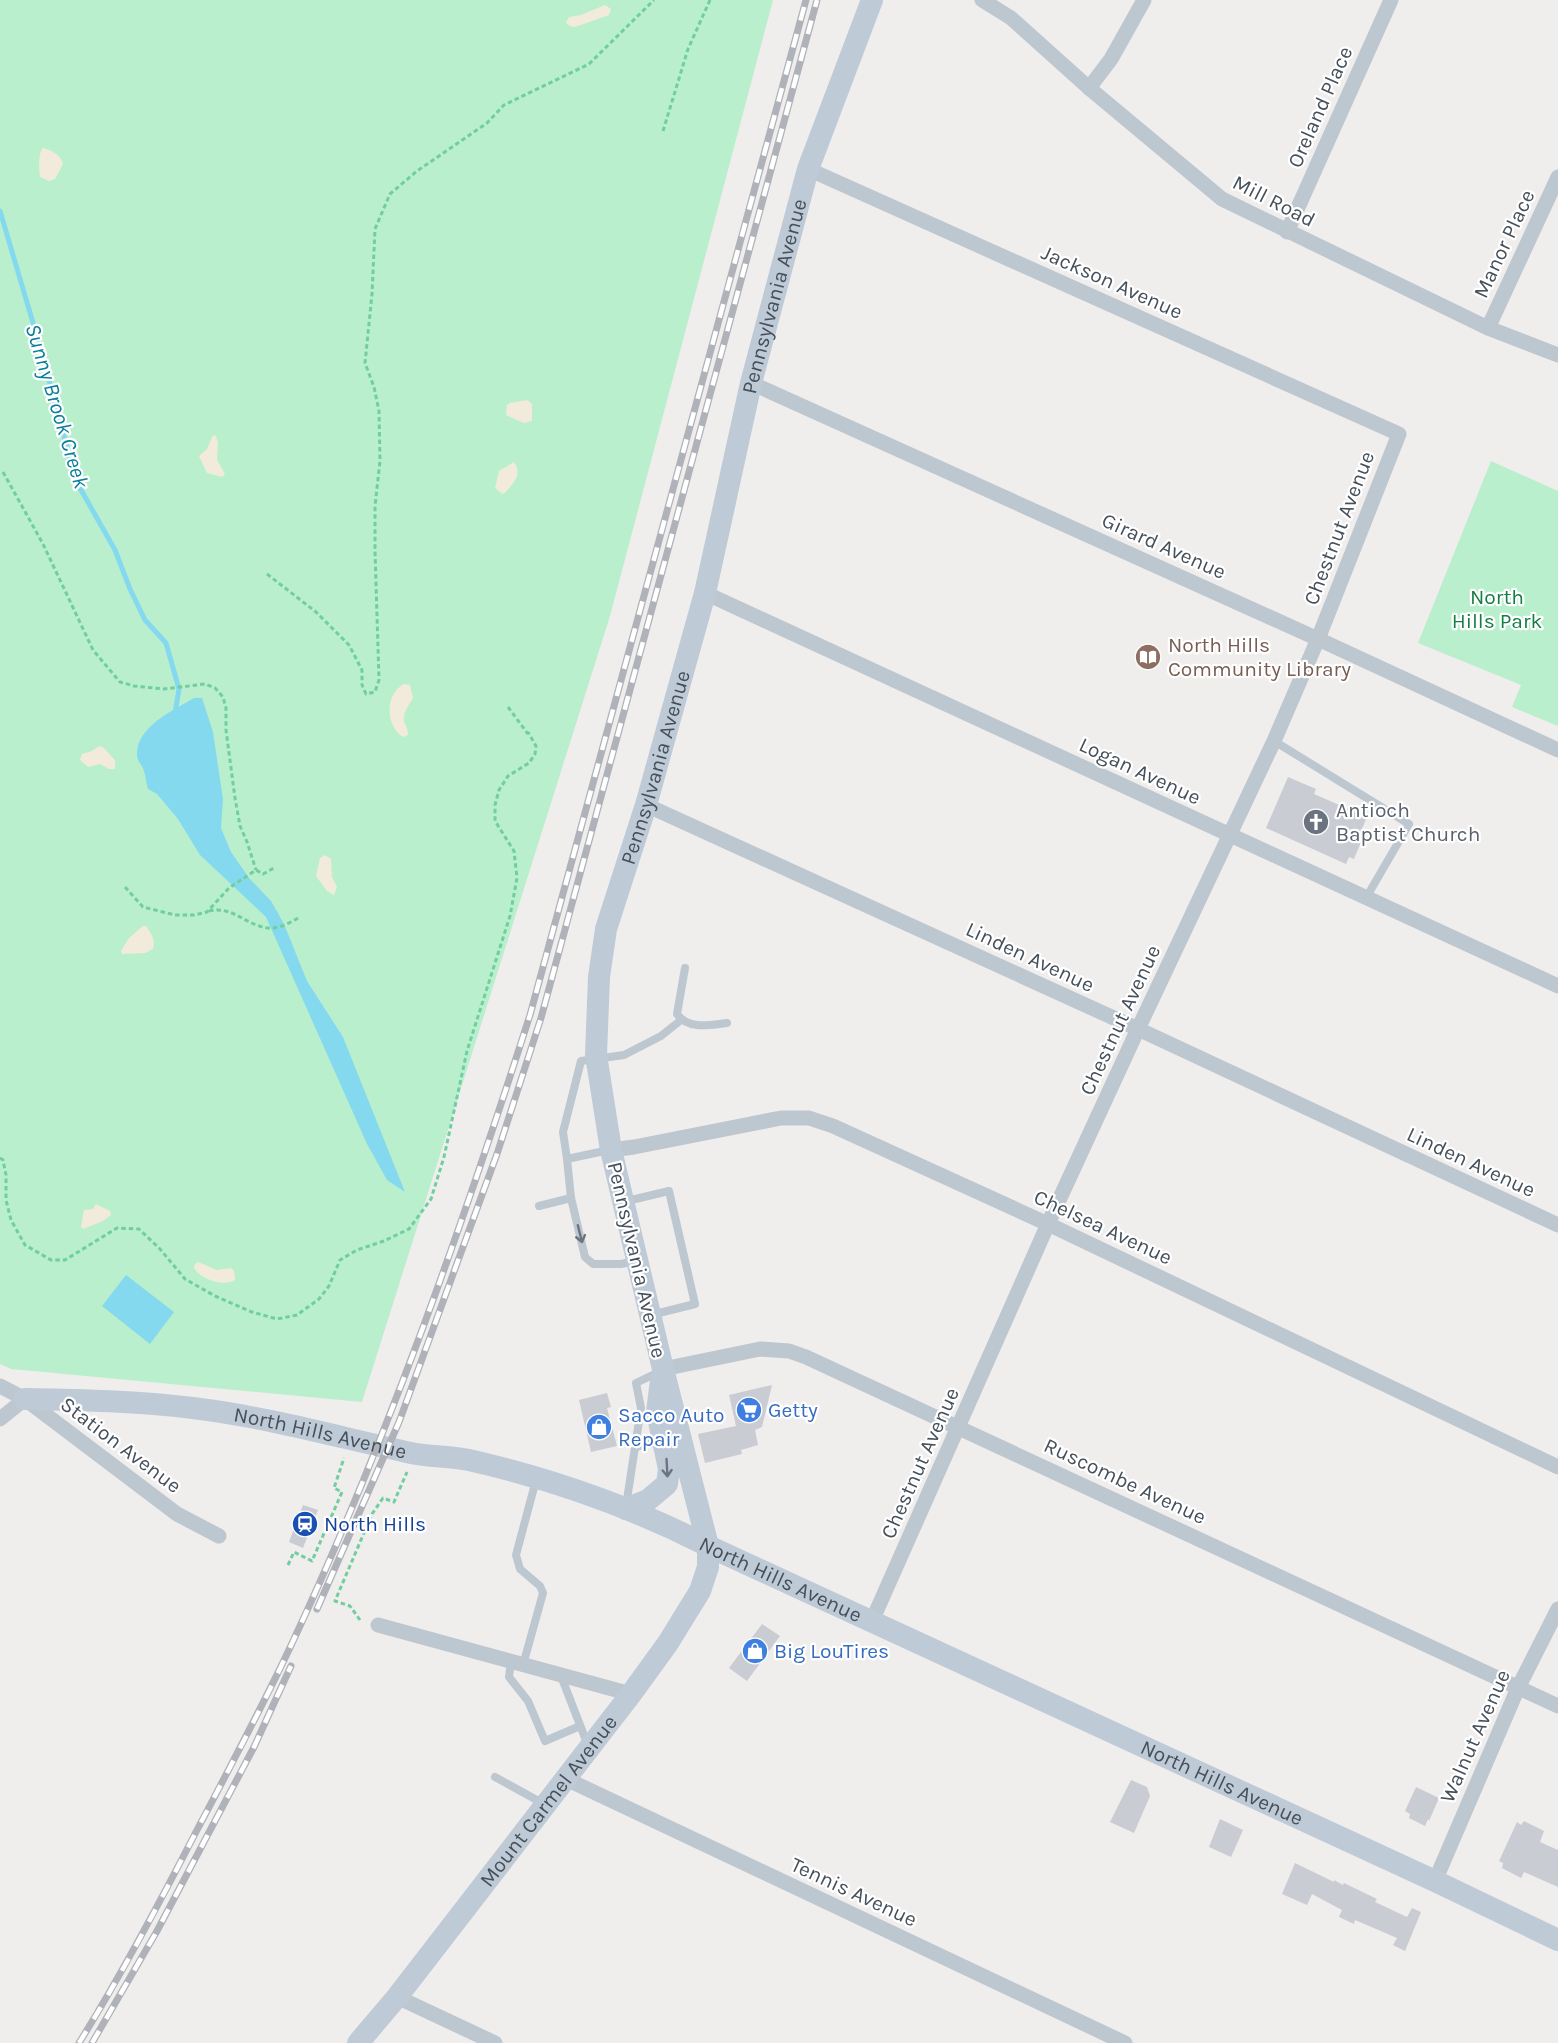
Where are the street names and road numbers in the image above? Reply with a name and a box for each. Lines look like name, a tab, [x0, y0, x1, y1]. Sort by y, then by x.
street label: Oreland Place	[1283, 43, 1357, 171]
street label: Mill Road	[1229, 170, 1319, 232]
street label: Manor Place	[1468, 186, 1540, 302]
street label: Pennsylvania Avenue	[737, 196, 812, 396]
street label: Jackson Avenue	[1038, 240, 1186, 324]
street label: Chestnut Avenue	[1299, 448, 1379, 608]
street label: Girard Avenue	[1098, 508, 1230, 584]
street label: Pennsylvania Avenue	[616, 668, 695, 867]
street label: Logan Avenue	[1075, 732, 1205, 810]
street label: Linden Avenue	[962, 917, 1098, 997]
street label: Chestnut Avenue	[1075, 941, 1165, 1099]
street label: Linden Avenue	[1403, 1122, 1539, 1202]
street label: Pennsylvania Avenue	[603, 1160, 671, 1360]
street label: Chelsea Avenue	[1030, 1184, 1176, 1270]
street label: Chestnut Avenue	[876, 1384, 964, 1542]
street label: Station Avenue	[56, 1392, 186, 1498]
street label: North Hills Avenue	[232, 1402, 409, 1464]
street label: Ruscombe Avenue	[1040, 1433, 1210, 1529]
street label: North Hills Avenue	[695, 1532, 866, 1627]
street label: Walnut Avenue	[1435, 1666, 1515, 1806]
street label: Mount Carmel Avenue	[475, 1710, 622, 1891]
street label: North Hills Avenue	[1137, 1735, 1307, 1831]
street label: Tennis Avenue	[787, 1852, 921, 1932]

